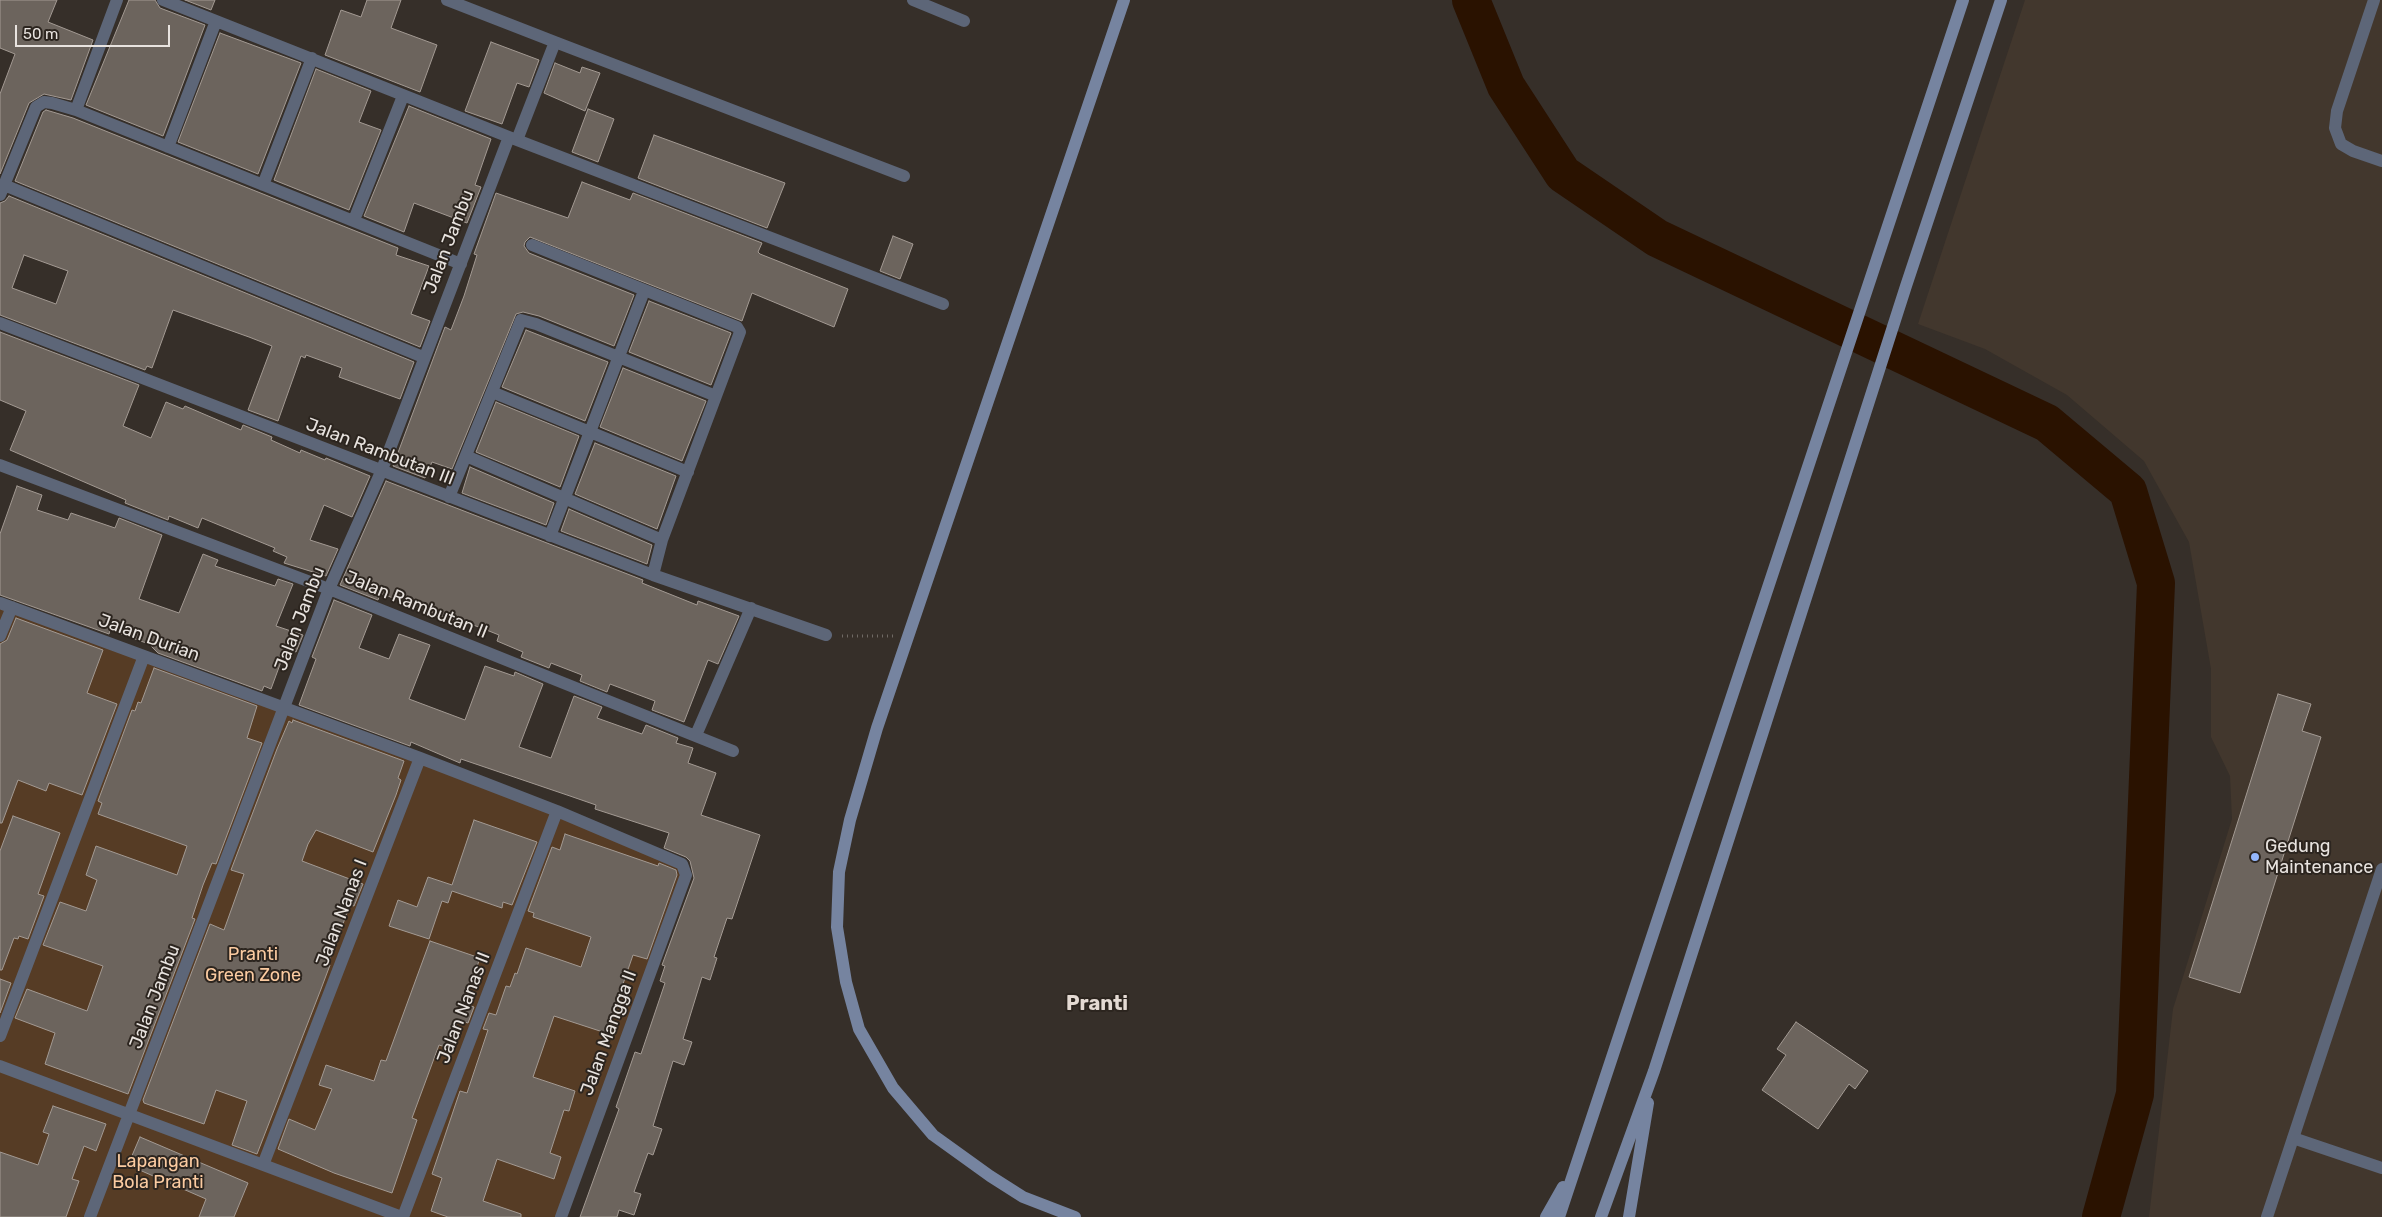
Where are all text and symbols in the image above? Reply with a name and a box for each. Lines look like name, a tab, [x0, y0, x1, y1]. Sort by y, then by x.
scale bar	[18, 15, 172, 47]
text: 50 m	[23, 25, 58, 43]
street label: Jalan Jambu	[419, 187, 479, 297]
street label: Jalan Rambutan III	[303, 414, 457, 490]
street label: Jalan Jambu	[270, 564, 330, 674]
street label: Jalan Rambutan II	[341, 566, 491, 644]
street label: Jalan Durian	[95, 610, 203, 666]
place label: Gedung Maintenance	[2265, 836, 2373, 879]
marker: Gedung Maintenance	[2249, 851, 2261, 863]
street label: Jalan Nanas I	[312, 857, 372, 969]
street label: Jalan Jambu	[125, 942, 185, 1052]
park label: Pranti Green Zone	[205, 944, 301, 986]
street label: Jalan Nanas II	[433, 949, 495, 1067]
street label: Jalan Mangga II	[576, 967, 642, 1099]
district label: Pranti	[1066, 992, 1128, 1016]
park label: Lapangan Bola Pranti	[112, 1151, 204, 1194]

